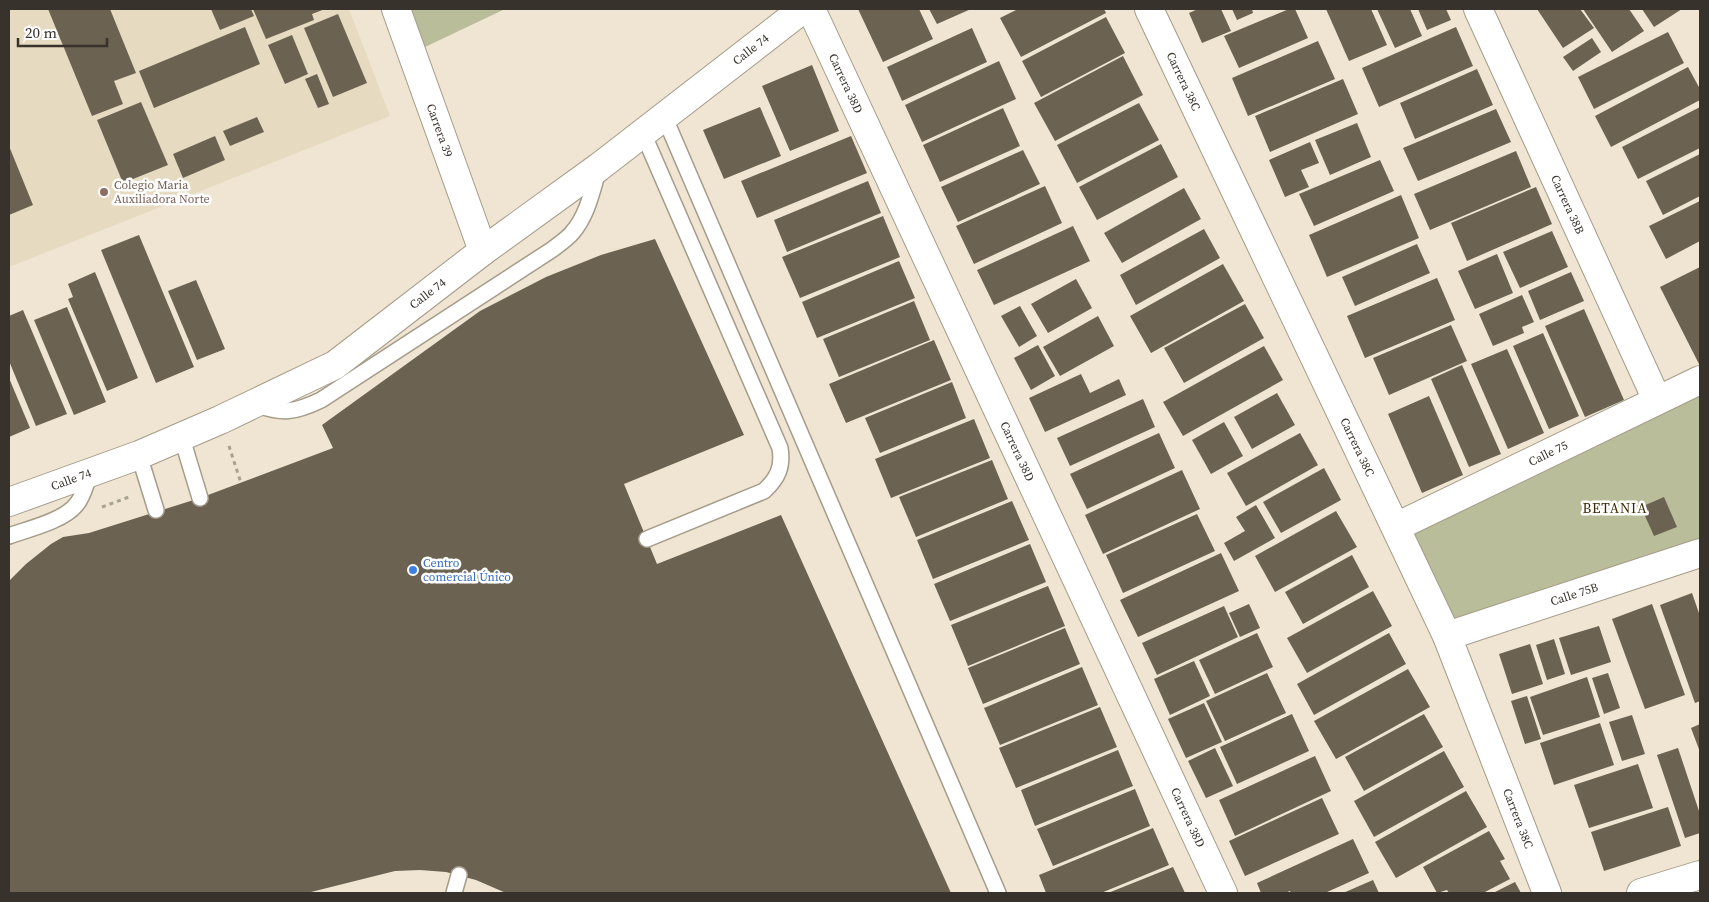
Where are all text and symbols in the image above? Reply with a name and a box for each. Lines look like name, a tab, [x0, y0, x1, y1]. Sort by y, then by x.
scale bar	[18, 15, 106, 47]
text: 20 m	[25, 22, 57, 43]
street label: Calle 74	[729, 30, 772, 69]
street label: Carrera 38C	[1163, 49, 1204, 114]
street label: Carrera 38D	[825, 51, 866, 116]
street label: Carrera 39	[423, 101, 457, 159]
street label: Carrera 38B	[1547, 172, 1588, 237]
place label: Colegio Maria Auxiliadora Norte	[114, 177, 210, 207]
marker: Colegio Maria Auxiliadora Norte	[98, 186, 110, 198]
street label: Calle 74	[406, 274, 449, 313]
street label: Carrera 38C	[1336, 415, 1378, 479]
street label: Carrera 38D	[996, 419, 1038, 484]
street label: Calle 75	[1526, 437, 1570, 470]
street label: Calle 74	[49, 465, 93, 494]
district label: BETANIA	[1582, 498, 1648, 518]
place label: Centro comercial Único	[423, 555, 511, 585]
marker: Centro comercial Único	[407, 564, 419, 576]
street label: Calle 75B	[1548, 579, 1601, 610]
street label: Carrera 38D	[1167, 785, 1209, 850]
street label: Carrera 38C	[1499, 786, 1537, 851]

